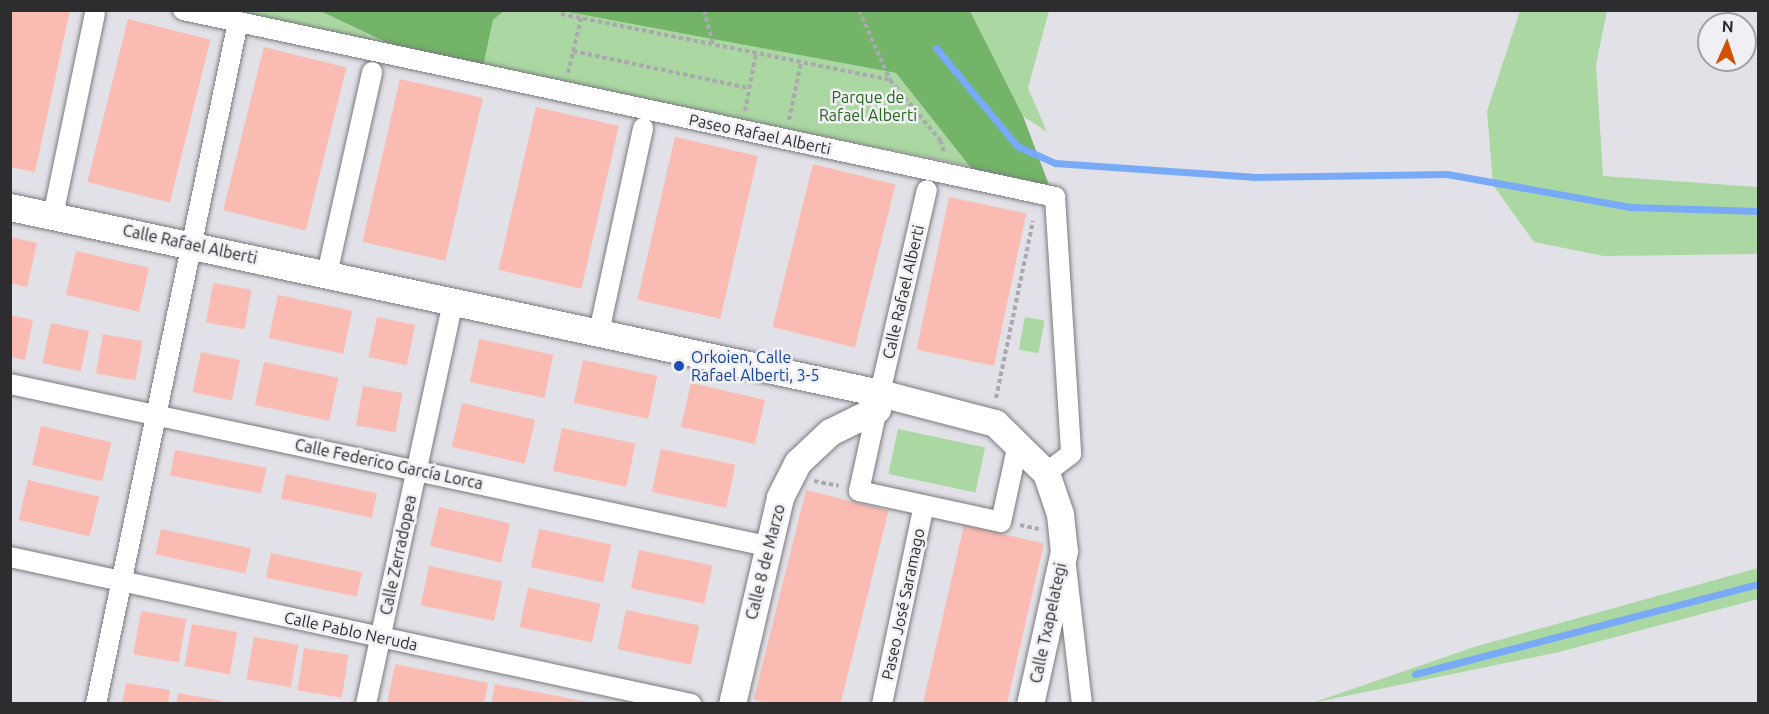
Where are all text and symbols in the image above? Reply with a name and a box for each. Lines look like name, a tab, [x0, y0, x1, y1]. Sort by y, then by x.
north arrow	[1697, 12, 1757, 72]
text: N	[1721, 17, 1734, 35]
park label: Parque de Rafael Alberti	[819, 87, 917, 125]
street label: Paseo Rafael Alberti	[687, 110, 833, 158]
street label: Calle Rafael Alberti	[121, 220, 259, 268]
street label: Calle Rafael Alberti	[878, 223, 928, 361]
place label: Orkoien, Calle Rafael Alberti, 3-5	[691, 347, 819, 385]
marker: Orkoien, Calle Rafael Alberti, 3-5	[672, 359, 686, 373]
street label: Calle Federico García Lorca	[293, 435, 485, 493]
street label: Calle Zerradopea	[376, 493, 420, 617]
street label: Calle 8 de Marzo	[741, 502, 789, 622]
street label: Paseo José Saramago	[878, 526, 928, 682]
street label: Calle Txapelategi	[1026, 561, 1070, 685]
street label: Calle Pablo Neruda	[282, 607, 420, 655]

